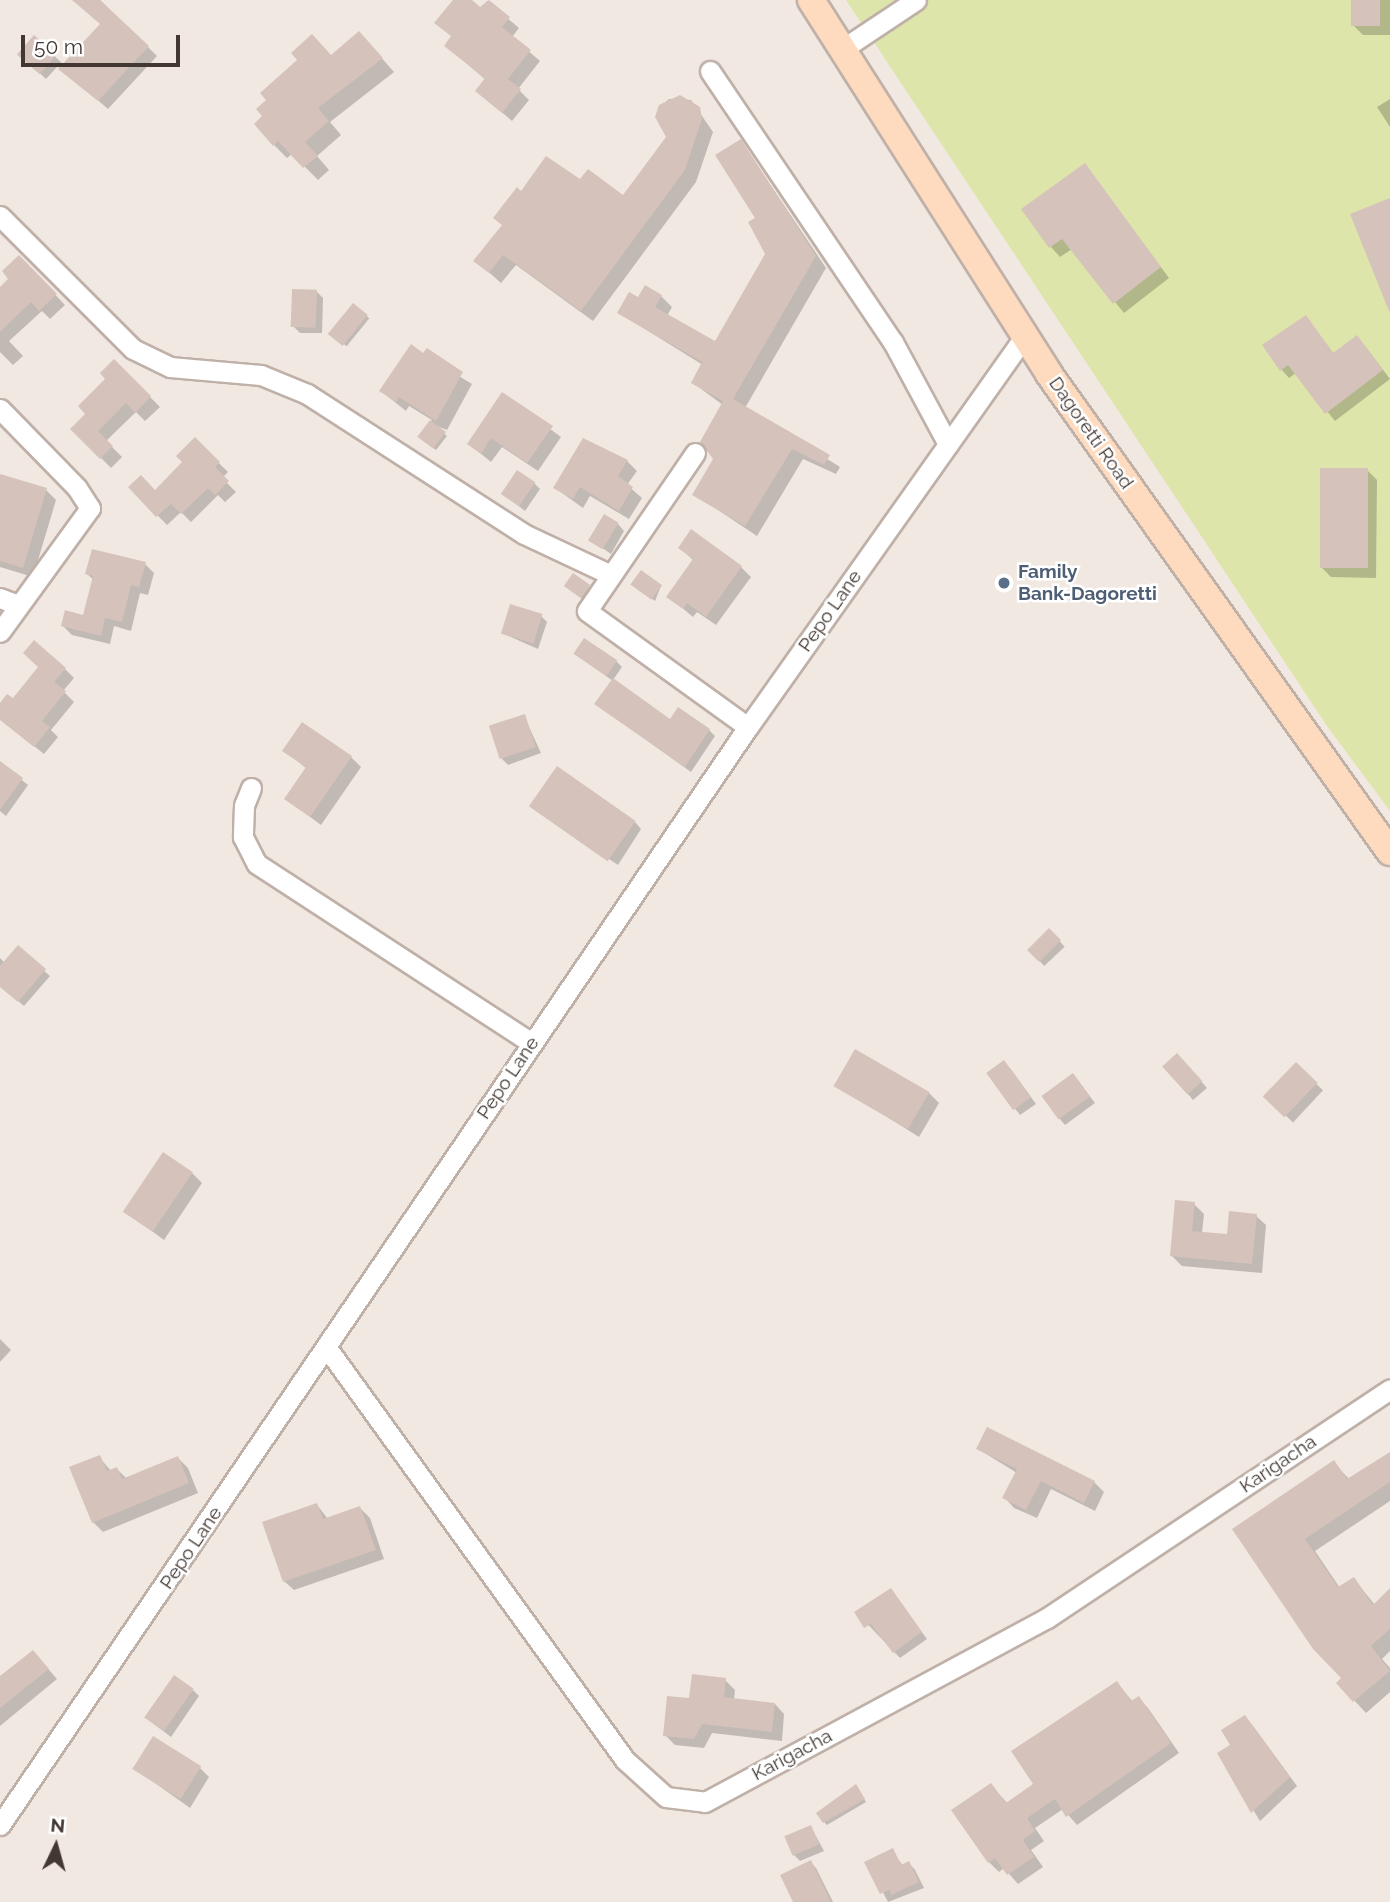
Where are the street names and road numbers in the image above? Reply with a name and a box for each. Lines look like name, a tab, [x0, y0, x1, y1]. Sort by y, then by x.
street label: Dagoretti Road	[1044, 373, 1138, 493]
street label: Pepo Lane	[794, 566, 866, 656]
street label: Pepo Lane	[472, 1033, 544, 1123]
street label: Karigacha	[1235, 1430, 1321, 1498]
street label: Pepo Lane	[155, 1503, 227, 1593]
street label: Karigacha	[748, 1724, 836, 1786]

